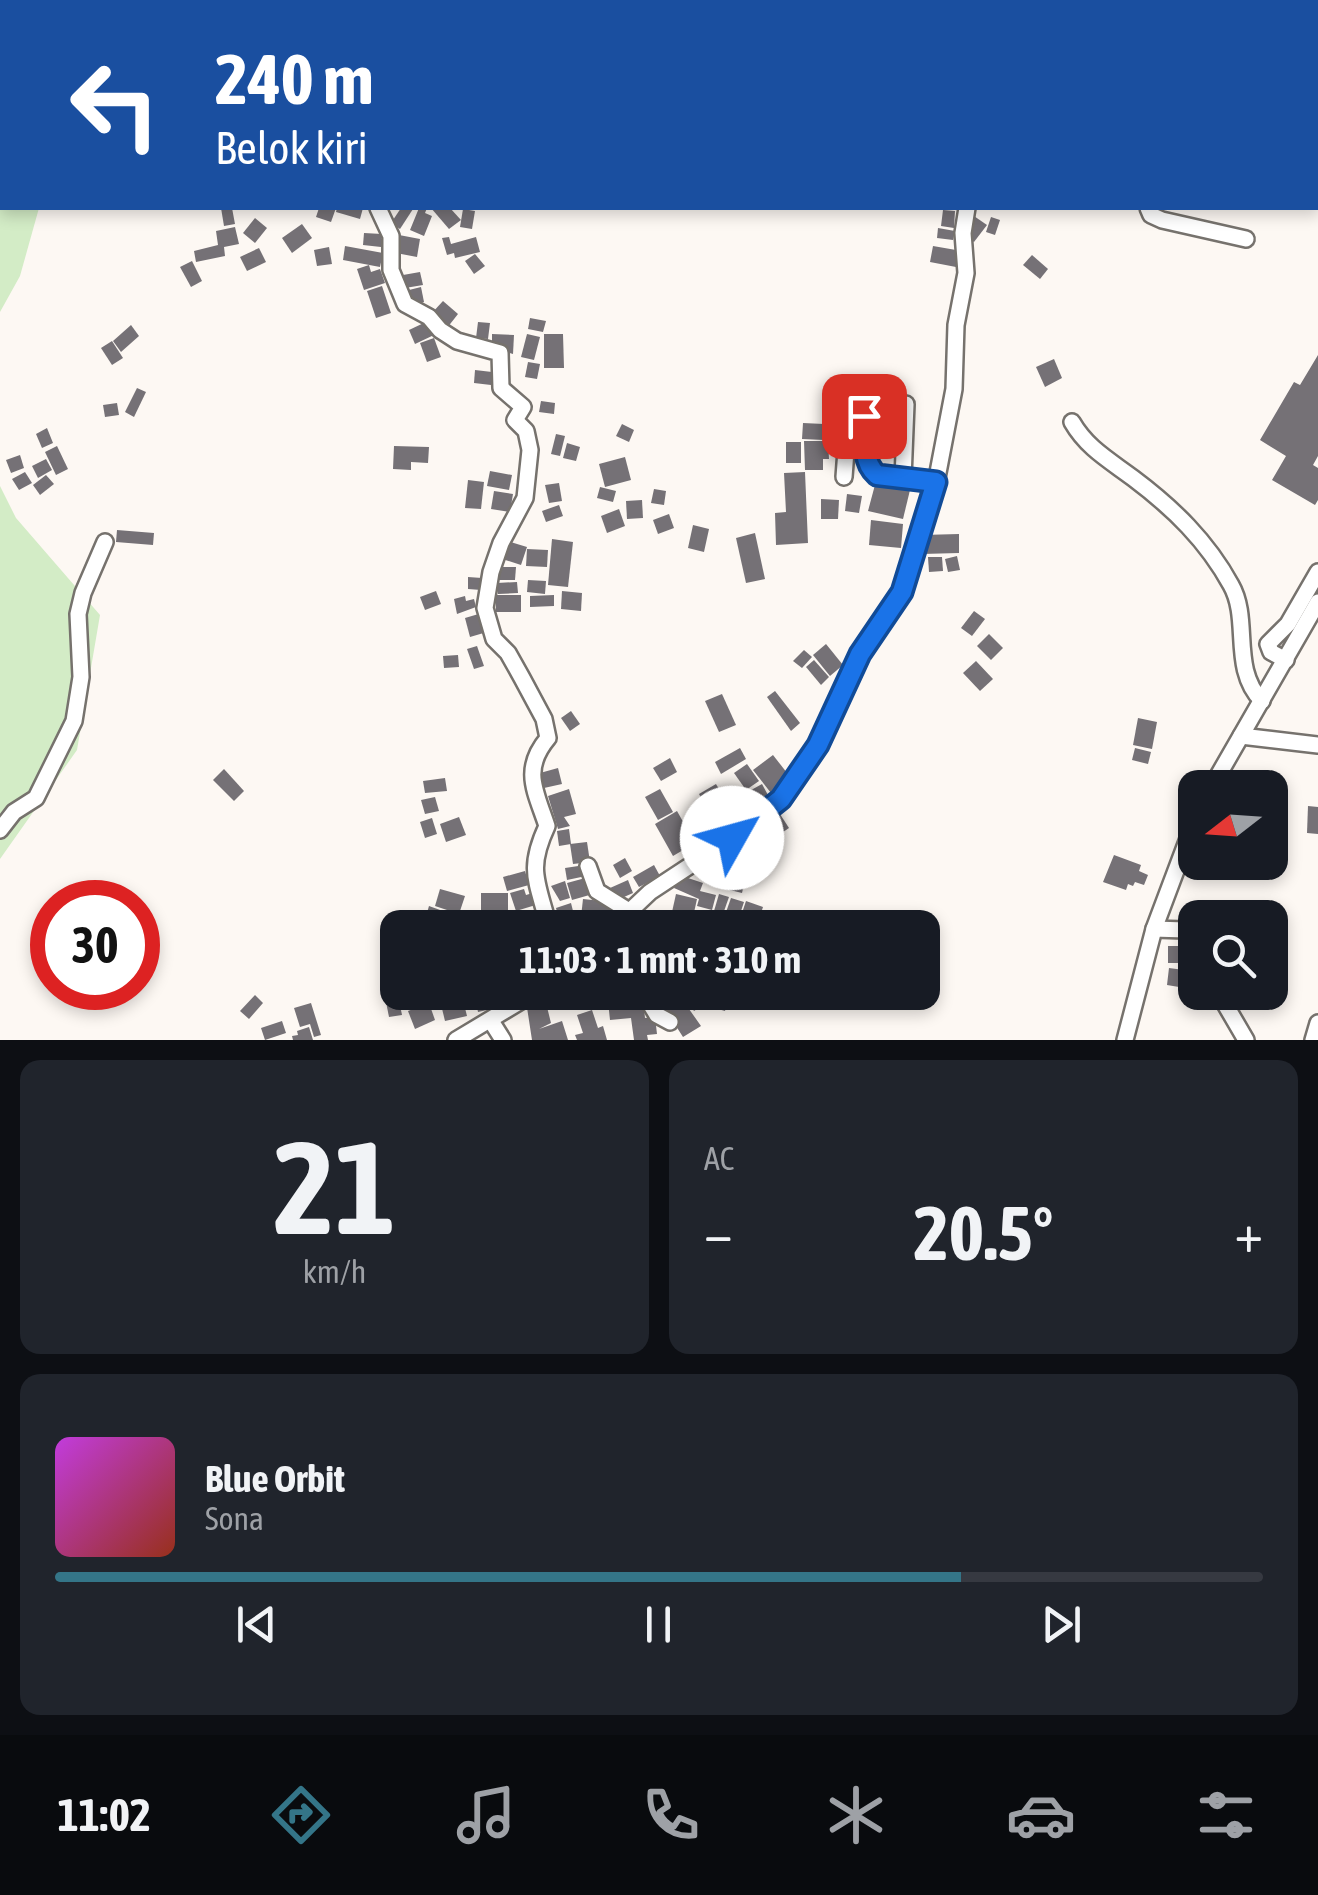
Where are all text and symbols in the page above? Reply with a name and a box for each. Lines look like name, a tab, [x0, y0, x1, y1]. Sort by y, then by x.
text: 240 m	[215, 39, 374, 119]
icon: left	[50, 40, 180, 170]
text: Belok kiri	[215, 122, 368, 174]
pin	[822, 374, 907, 459]
icon: arrive	[837, 389, 892, 444]
north arrow	[1178, 770, 1288, 880]
map controls	[1178, 770, 1288, 1010]
position arrow	[680, 786, 784, 890]
speed limit sign: 30	[30, 880, 160, 1010]
button: search	[1178, 900, 1288, 1010]
text: 11:03 · 1 mnt · 310 m	[519, 938, 801, 981]
text: 21	[273, 1113, 396, 1262]
text: AC	[704, 1140, 734, 1177]
text: 20.5°	[914, 1190, 1053, 1276]
text: −	[704, 1201, 733, 1264]
text: +	[1234, 1201, 1263, 1264]
text: km/h	[303, 1253, 366, 1290]
text: Blue Orbit	[205, 1457, 345, 1500]
text: Sona	[205, 1500, 264, 1537]
icon: previous	[229, 1597, 284, 1652]
icon: pause	[631, 1597, 686, 1652]
icon: next	[1034, 1597, 1089, 1652]
icon: directions	[266, 1780, 336, 1850]
icon: music	[451, 1780, 521, 1850]
icon: phone	[636, 1780, 706, 1850]
icon: climate	[821, 1780, 891, 1850]
icon: car	[1006, 1780, 1076, 1850]
icon: filters	[1191, 1780, 1261, 1850]
text: 11:02	[57, 1789, 151, 1841]

